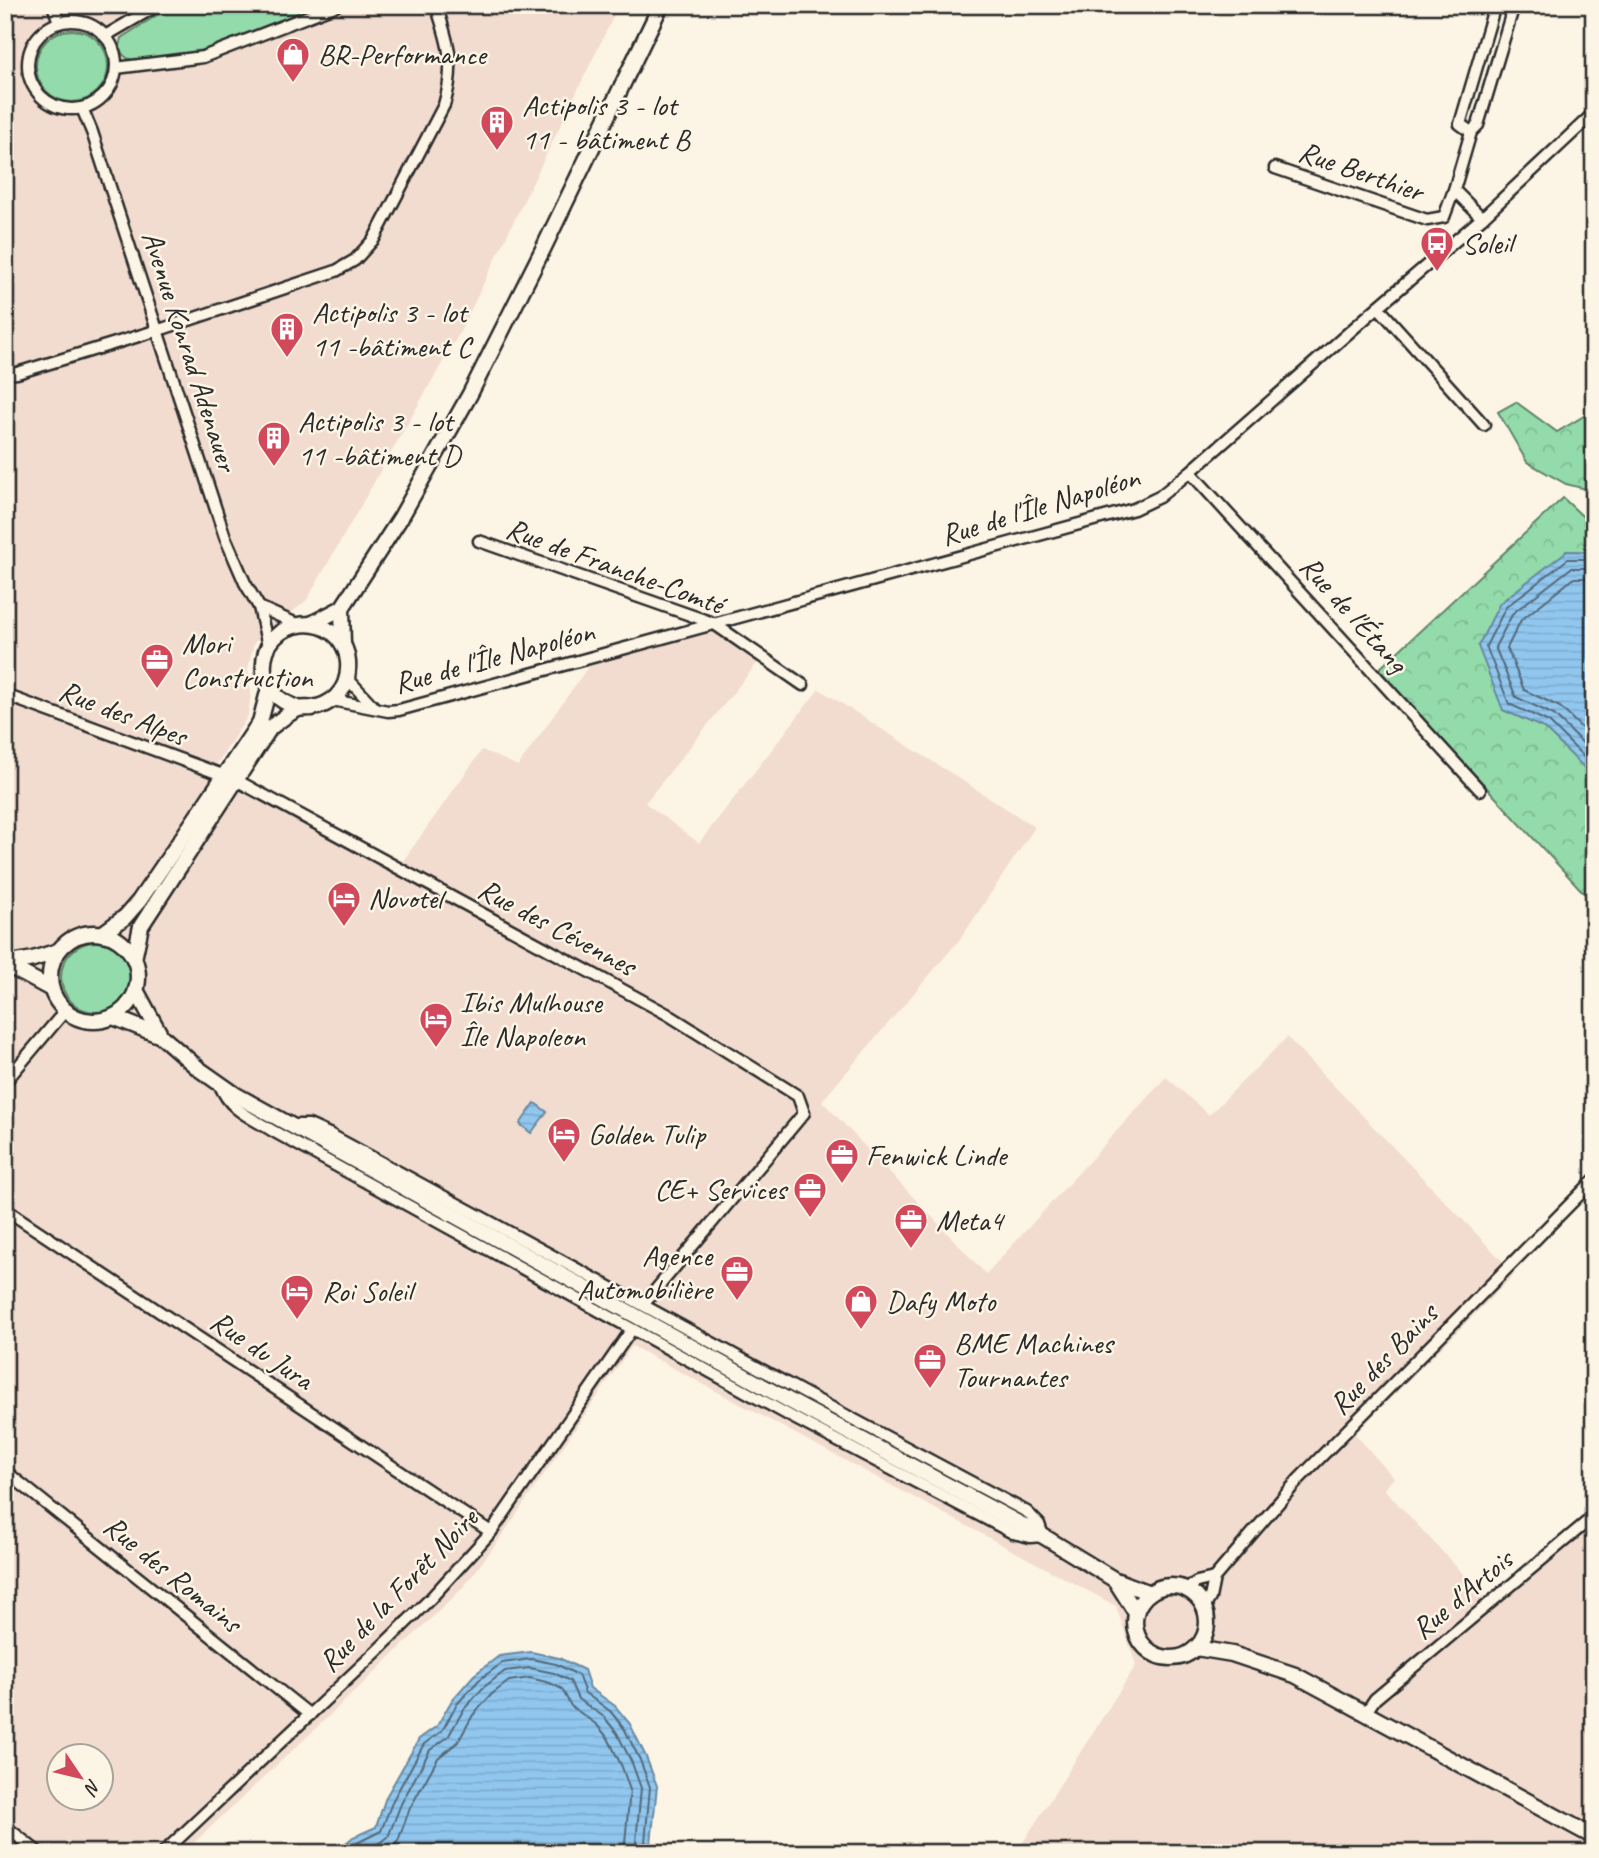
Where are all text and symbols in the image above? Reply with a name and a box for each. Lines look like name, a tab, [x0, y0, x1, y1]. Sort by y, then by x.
shop icon: BR-Performance	[274, 35, 312, 84]
place label: BR-Performance	[318, 35, 488, 73]
place label: Actipolis 3 - lot 11 - bâtiment B	[522, 86, 692, 158]
building icon: Actipolis 3 - lot 11 - bâtiment B	[478, 103, 516, 152]
street label: Rue Berthier	[1294, 132, 1431, 211]
bus stop icon: Soleil	[1418, 224, 1456, 273]
place label: Soleil	[1462, 224, 1517, 262]
street label: Avenue Konrad Adenauer	[133, 226, 247, 478]
place label: Actipolis 3 - lot 11 -bâtiment C	[312, 293, 474, 365]
building icon: Actipolis 3 - lot 11 -bâtiment C	[268, 310, 306, 359]
place label: Actipolis 3 - lot 11 -bâtiment D	[298, 402, 463, 474]
building icon: Actipolis 3 - lot 11 -bâtiment D	[255, 419, 293, 468]
street label: Rue de l'Île Napoléon	[936, 457, 1145, 554]
street label: Rue de Franche-Comté	[501, 509, 733, 624]
street label: Rue de l'Étang	[1292, 548, 1418, 682]
street label: Rue de l'Île Napoléon	[390, 612, 600, 702]
place label: Mori Construction	[182, 624, 314, 696]
office icon: Mori Construction	[138, 641, 176, 690]
street label: Rue des Alpes	[54, 671, 195, 756]
street label: Rue des Cévennes	[472, 870, 645, 986]
hotel icon: Novotel	[325, 879, 363, 928]
place label: Novotel	[368, 879, 447, 917]
place label: Ibis Mulhouse Île Napoleon	[460, 983, 604, 1055]
hotel icon: Ibis Mulhouse Île Napoleon	[417, 1000, 455, 1049]
hotel icon: Golden Tulip	[545, 1115, 583, 1164]
place label: Golden Tulip	[588, 1115, 707, 1153]
office icon: Fenwick Linde	[823, 1136, 861, 1185]
place label: Fenwick Linde	[866, 1136, 1009, 1174]
place label: CE+ Services	[654, 1170, 789, 1208]
office icon: CE+ Services	[791, 1170, 829, 1219]
office icon: Meta4	[892, 1201, 930, 1250]
place label: Meta4	[936, 1201, 1005, 1239]
place label: Agence Automobilière	[577, 1236, 714, 1308]
office icon: Agence Automobilière	[718, 1253, 756, 1302]
hotel icon: Roi Soleil	[278, 1272, 316, 1321]
place label: Roi Soleil	[322, 1272, 417, 1310]
shop icon: Dafy Moto	[842, 1282, 880, 1331]
place label: Dafy Moto	[886, 1282, 997, 1320]
street label: Rue des Bains	[1321, 1293, 1447, 1423]
street label: Rue du Jura	[203, 1302, 322, 1399]
place label: BME Machines Tournantes	[954, 1324, 1115, 1396]
office icon: BME Machines Tournantes	[911, 1341, 949, 1390]
street label: Rue de la Forêt Noire	[310, 1498, 487, 1680]
street label: Rue des Romains	[96, 1507, 252, 1643]
street label: Rue d'Artois	[1404, 1539, 1523, 1647]
north arrow	[46, 1742, 116, 1812]
text: N	[78, 1774, 106, 1801]

